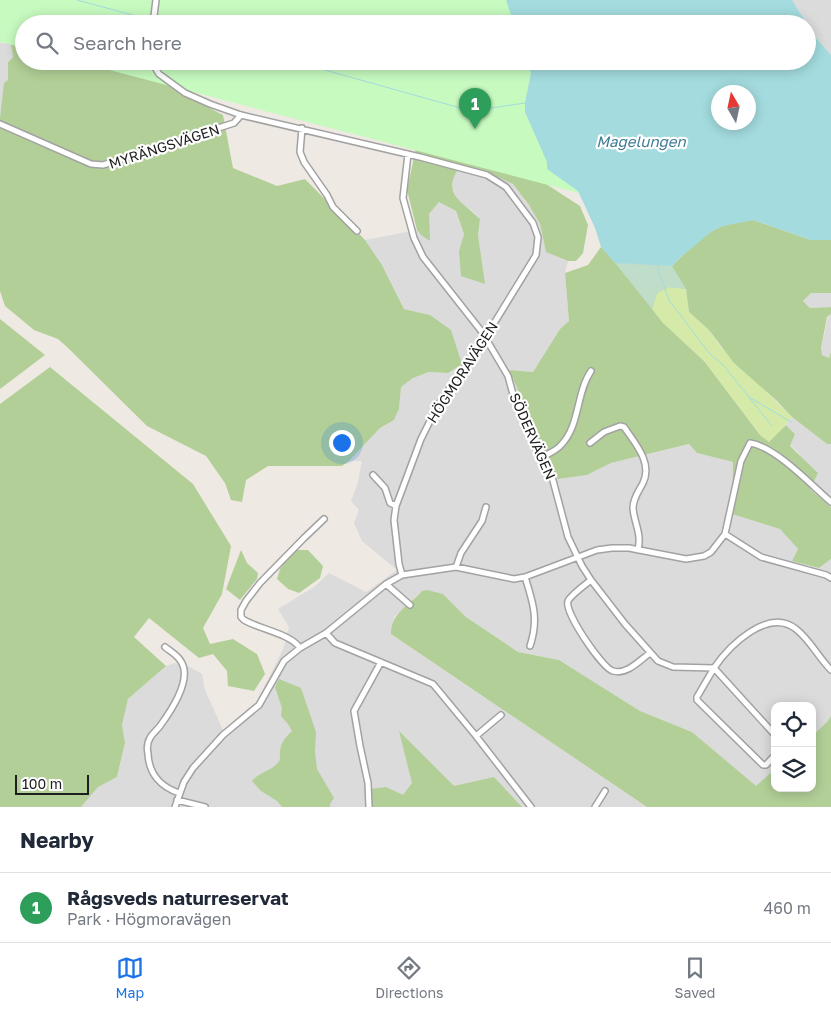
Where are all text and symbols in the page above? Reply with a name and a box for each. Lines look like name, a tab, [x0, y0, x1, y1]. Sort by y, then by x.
search box	[15, 15, 816, 70]
icon: search	[33, 29, 61, 57]
text: Search here	[73, 31, 182, 54]
north arrow	[711, 85, 756, 130]
pin: 1	[459, 88, 491, 129]
street label: MYRÄNGSVÄGEN	[106, 120, 222, 172]
water label: Magelungen	[596, 132, 687, 151]
street label: HÖGMORAVÄGEN	[423, 318, 501, 426]
street label: SÖDERVÄGEN	[506, 390, 560, 482]
your location	[329, 430, 355, 456]
map controls	[771, 702, 816, 792]
button: locate	[771, 702, 816, 747]
button: layers	[771, 747, 816, 792]
scale bar	[15, 772, 89, 795]
text: 100 m	[22, 775, 62, 792]
text: Nearby	[20, 827, 94, 853]
text: Rågsveds naturreservat	[67, 886, 289, 909]
text: 1	[32, 898, 40, 918]
text: 460 m	[763, 898, 811, 918]
text: Park · Högmoravägen	[67, 909, 231, 929]
tab: Map	[116, 954, 144, 1001]
tab: Directions	[375, 954, 444, 1001]
tab: Saved	[675, 954, 715, 1001]

